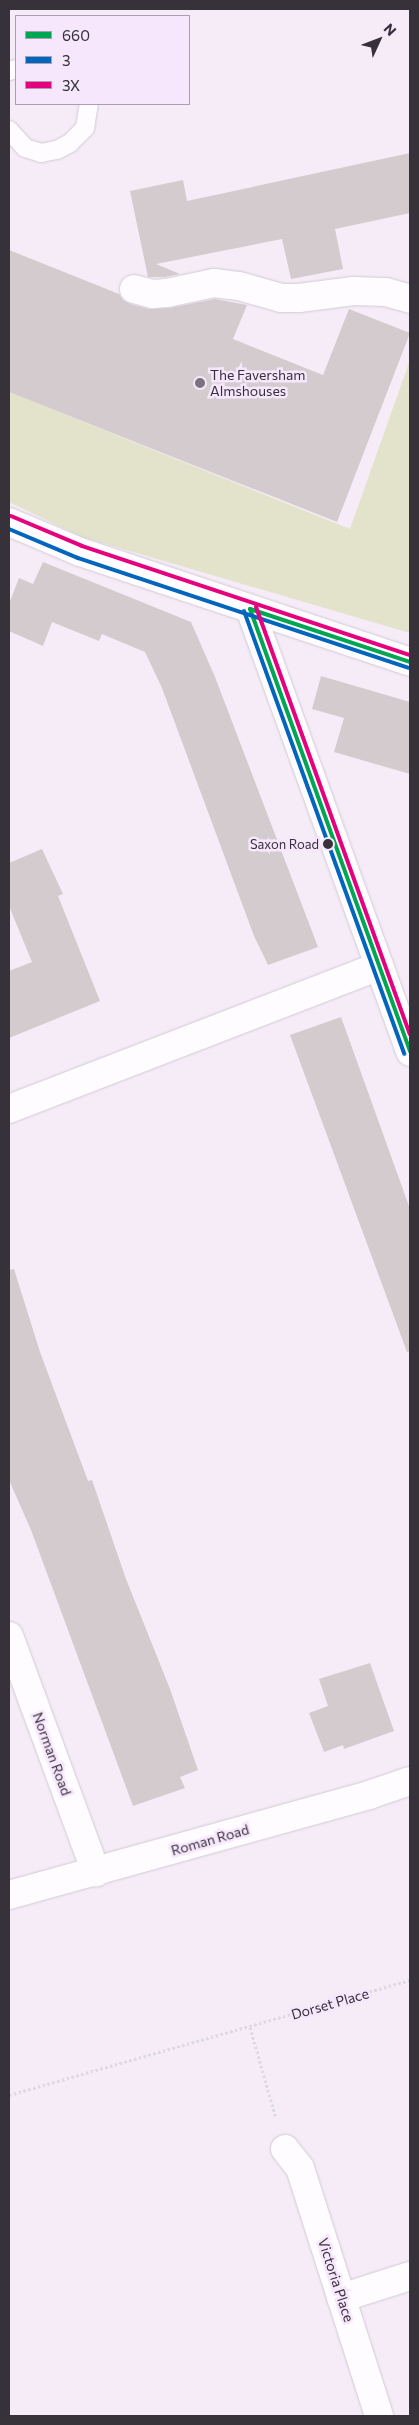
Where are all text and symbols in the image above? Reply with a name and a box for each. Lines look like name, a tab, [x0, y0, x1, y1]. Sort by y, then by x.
legend	[15, 15, 190, 105]
north arrow	[354, 15, 404, 65]
text: N	[381, 20, 400, 39]
text: 660	[62, 26, 90, 44]
text: 3	[62, 51, 71, 69]
text: 3X	[62, 76, 80, 94]
place label: The Faversham Almshouses	[210, 367, 306, 400]
marker: The Faversham Almshouses	[194, 377, 206, 389]
place label: Saxon Road	[250, 836, 319, 852]
marker: Saxon Road	[323, 839, 333, 849]
street label: Norman Road	[29, 1710, 75, 1798]
street label: Roman Road	[169, 1821, 251, 1859]
street label: Dorset Place	[289, 1985, 371, 2023]
street label: Victoria Place	[315, 2236, 357, 2324]

